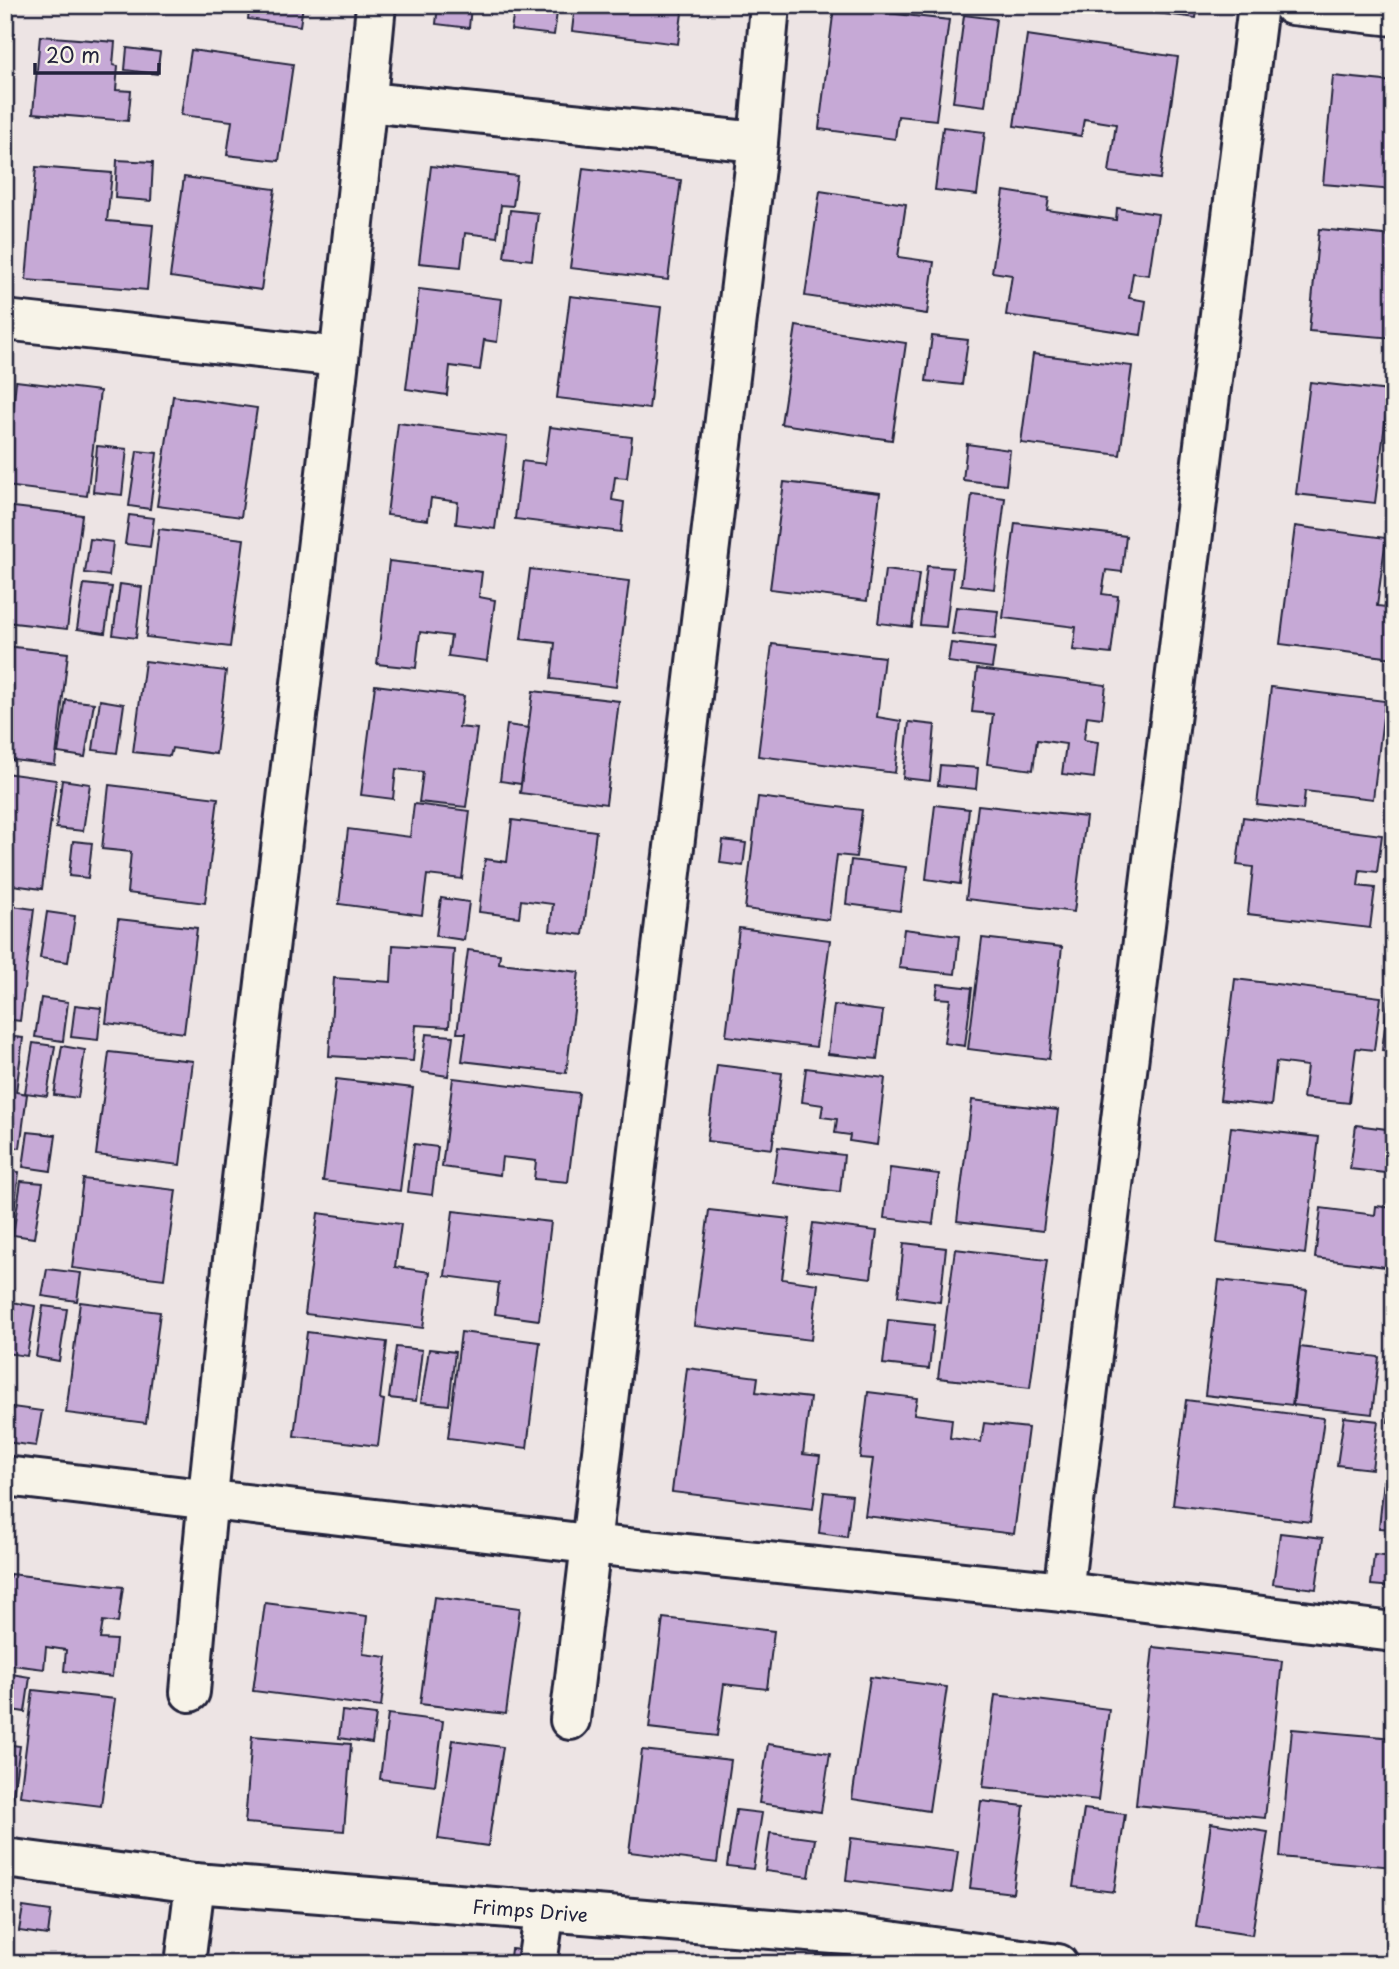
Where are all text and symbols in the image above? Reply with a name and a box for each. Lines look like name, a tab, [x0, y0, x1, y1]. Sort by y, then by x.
scale bar	[35, 32, 159, 76]
text: 20 m	[46, 38, 100, 70]
street label: Frimps Drive	[471, 1891, 589, 1928]

